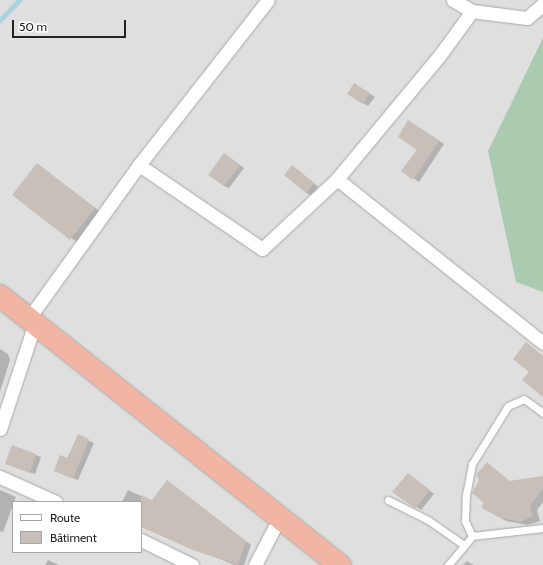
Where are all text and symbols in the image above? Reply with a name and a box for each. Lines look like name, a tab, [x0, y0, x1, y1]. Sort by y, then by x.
scale bar	[14, 12, 128, 38]
text: 50 m	[19, 19, 47, 34]
legend	[12, 501, 142, 553]
text: Route	[50, 510, 80, 525]
text: Bâtiment	[50, 530, 97, 545]

